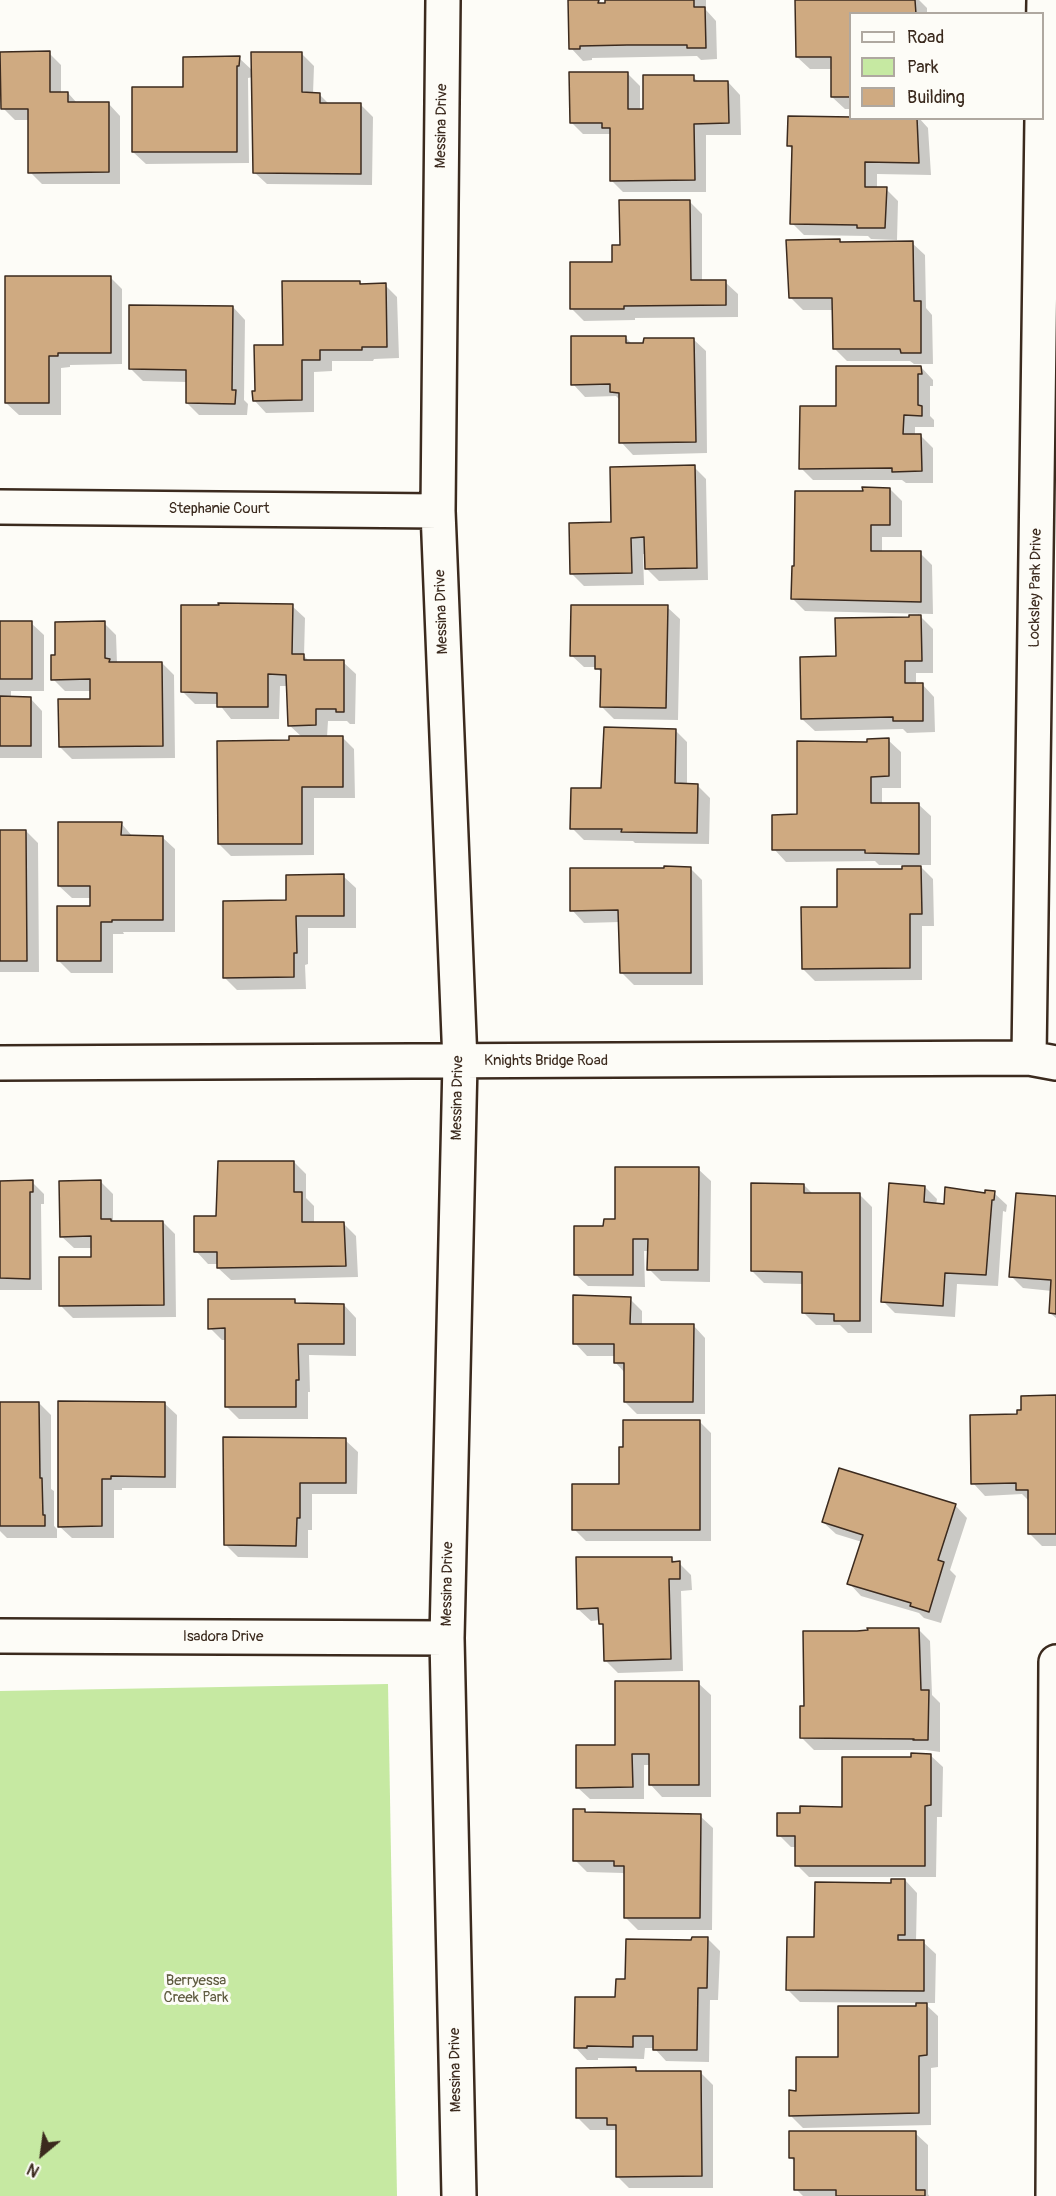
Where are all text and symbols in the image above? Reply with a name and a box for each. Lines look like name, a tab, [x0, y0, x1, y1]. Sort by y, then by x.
legend	[849, 12, 1044, 120]
text: Road	[907, 26, 944, 49]
text: Park	[907, 56, 939, 79]
street label: Messina Drive	[432, 83, 452, 169]
text: Building	[907, 86, 965, 109]
street label: Stephanie Court	[169, 500, 269, 518]
street label: Locksley Park Drive	[1026, 528, 1046, 648]
street label: Messina Drive	[432, 569, 452, 655]
street label: Knights Bridge Road	[484, 1052, 608, 1070]
street label: Messina Drive	[448, 1055, 468, 1141]
street label: Messina Drive	[438, 1541, 458, 1627]
street label: Isadora Drive	[183, 1628, 263, 1646]
park label: Berryessa Creek Park	[164, 1972, 228, 2007]
street label: Messina Drive	[446, 2027, 466, 2113]
north arrow	[12, 2124, 72, 2184]
text: N	[24, 2158, 43, 2181]

